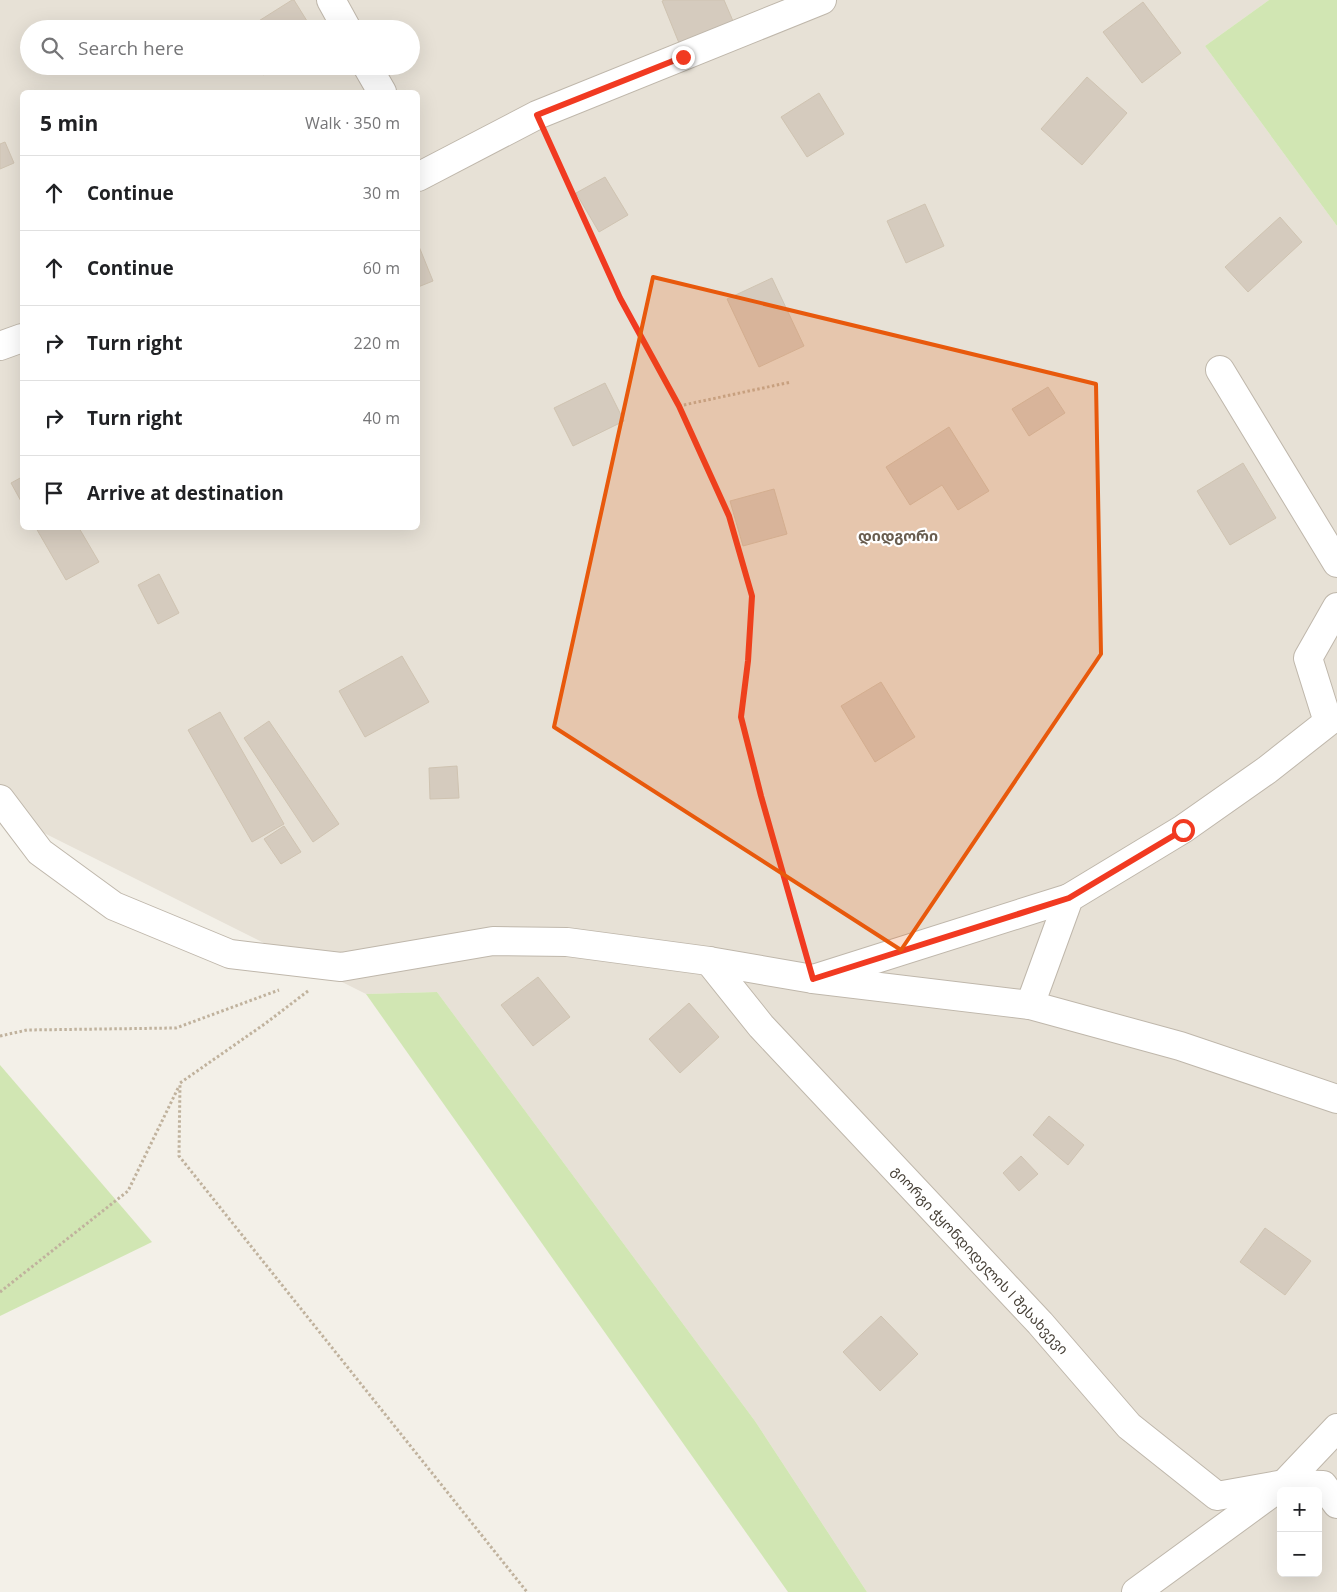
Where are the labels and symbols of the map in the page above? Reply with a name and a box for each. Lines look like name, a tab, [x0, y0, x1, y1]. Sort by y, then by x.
route end	[672, 46, 695, 69]
district label: დიდგორი	[858, 525, 938, 545]
route start	[1172, 819, 1195, 842]
street label: გიორგი ჭყონდიდელის I შესახვევი	[888, 1161, 1073, 1358]

